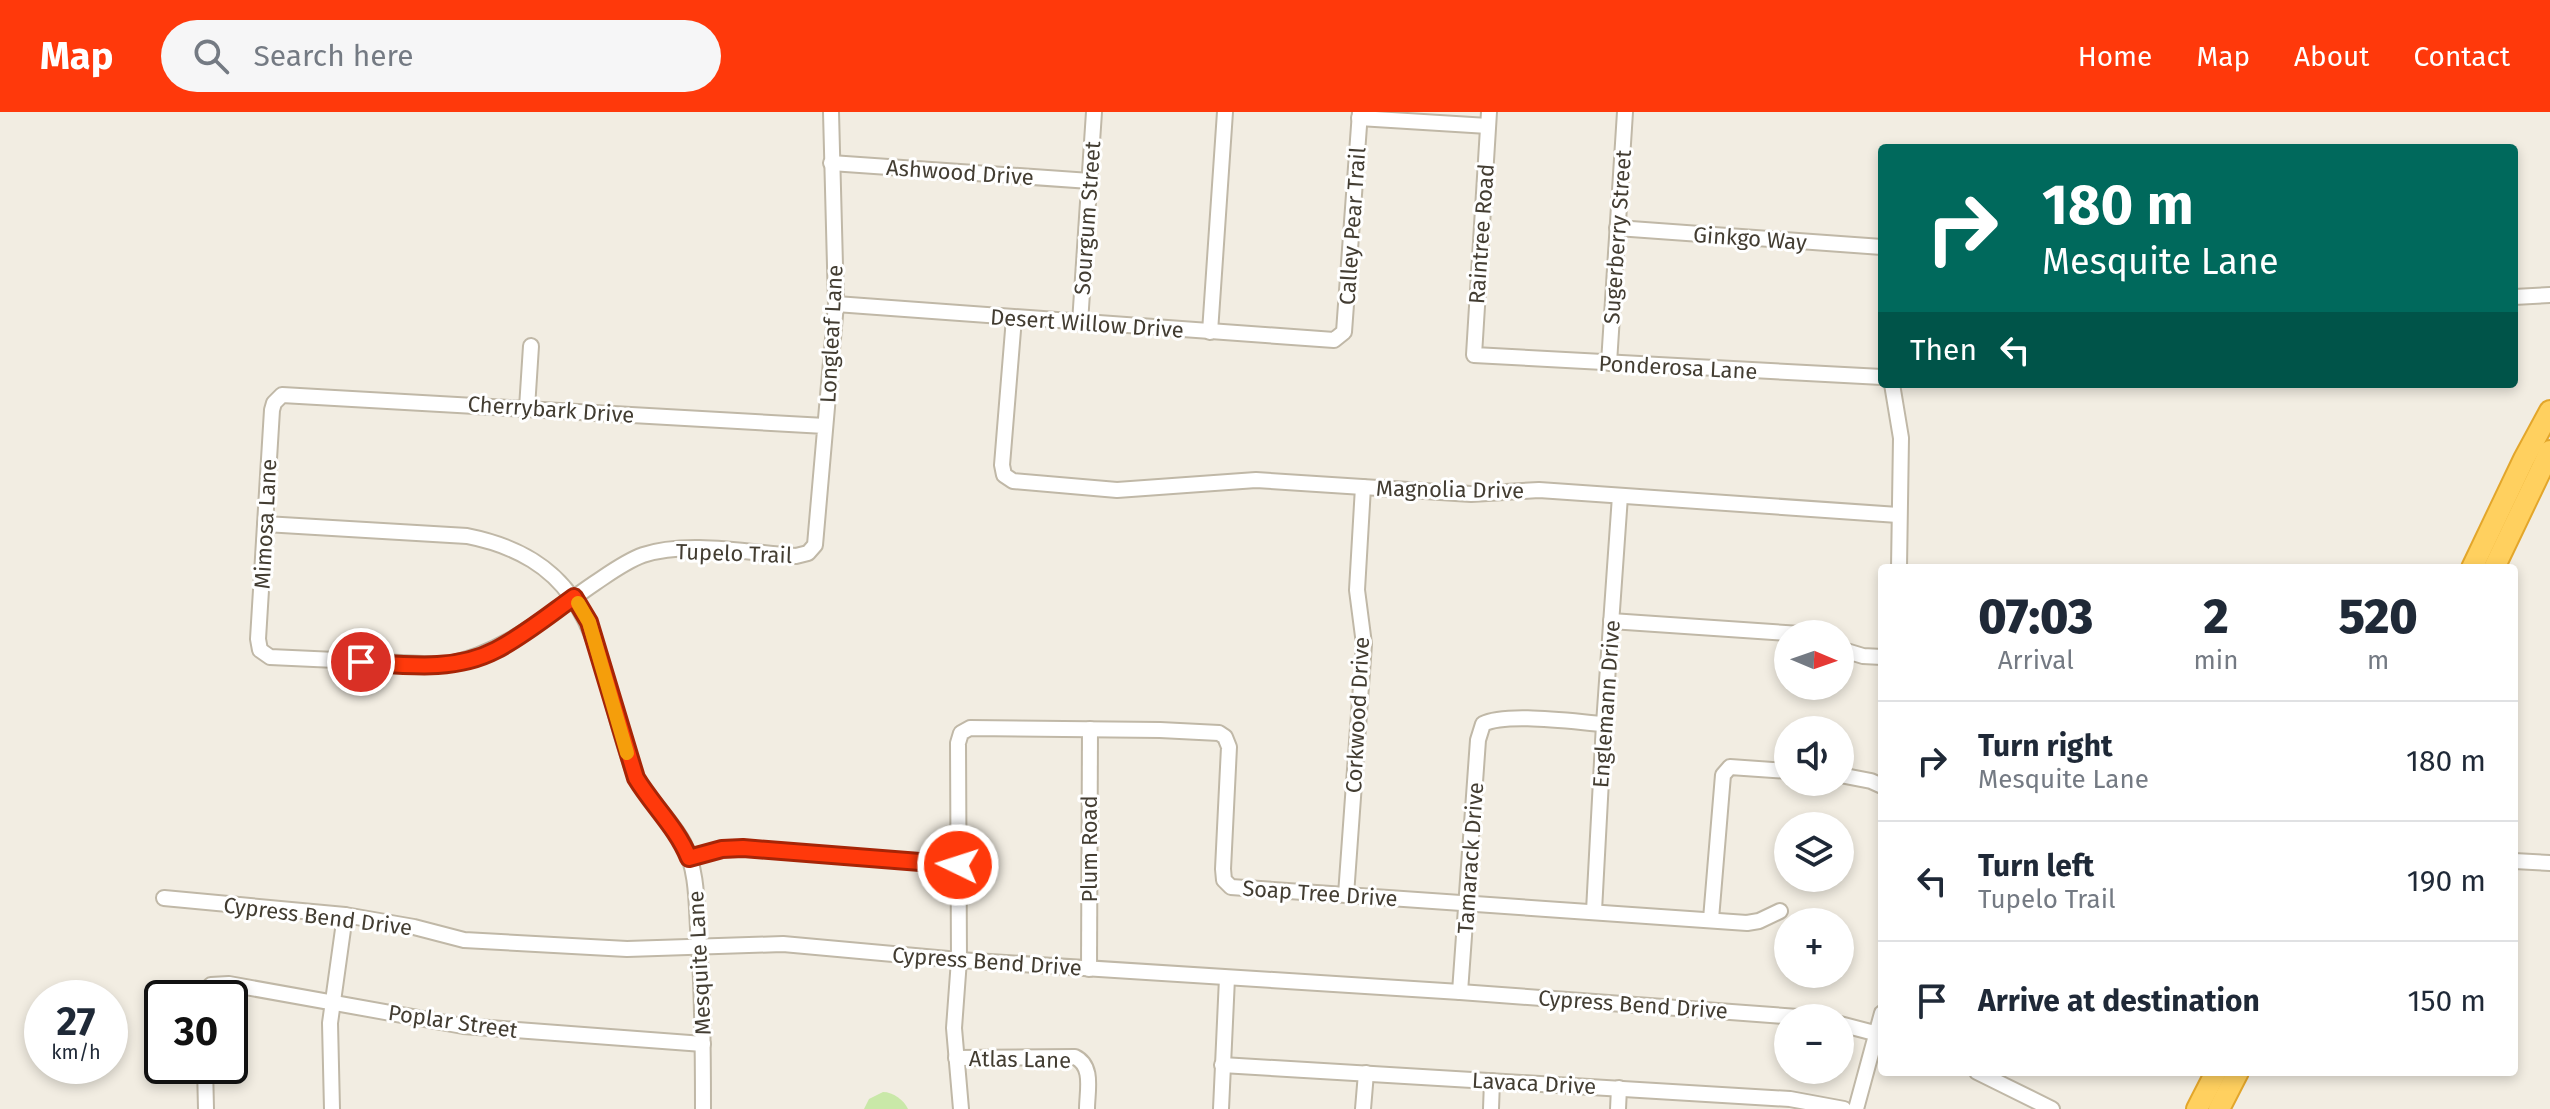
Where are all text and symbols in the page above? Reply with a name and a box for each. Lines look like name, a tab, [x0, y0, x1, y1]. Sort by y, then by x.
search box	[161, 20, 721, 92]
text: Map	[40, 33, 113, 79]
icon: search	[189, 34, 233, 78]
text: Search here	[253, 38, 414, 74]
text: Home	[2078, 40, 2152, 73]
text: Map	[2196, 40, 2250, 73]
text: About	[2294, 40, 2369, 73]
text: Contact	[2413, 40, 2510, 73]
street label: Sourgum Street	[1069, 140, 1106, 296]
street label: Calley Pear Trail	[1334, 146, 1371, 306]
street label: Sugerberry Street	[1598, 149, 1637, 325]
street label: Ashwood Drive	[885, 154, 1035, 191]
street label: Raintree Road	[1463, 163, 1500, 305]
text: 180 m	[2042, 172, 2194, 239]
icon: right	[1910, 176, 2014, 280]
street label: Ginkgo Way	[1692, 221, 1808, 256]
text: Mesquite Lane	[2042, 240, 2279, 284]
street label: Longleaf Lane	[814, 264, 849, 404]
street label: Desert Willow Drive	[989, 303, 1185, 344]
icon: left	[1993, 328, 2037, 372]
text: Then	[1910, 332, 1977, 368]
street label: Ponderosa Lane	[1598, 350, 1758, 385]
street label: Cherrybark Drive	[467, 390, 635, 429]
street label: Mimosa Lane	[249, 458, 282, 590]
street label: Magnolia Drive	[1376, 475, 1524, 504]
street label: Tupelo Trail	[675, 538, 793, 569]
text: 07:03	[1978, 588, 2093, 646]
text: 2	[2203, 588, 2229, 646]
text: 520	[2339, 588, 2418, 646]
street label: Englemann Drive	[1587, 619, 1626, 789]
north arrow	[1774, 620, 1854, 700]
map controls	[1774, 620, 1854, 1084]
pin	[327, 628, 395, 696]
street label: Corkwood Drive	[1340, 636, 1375, 794]
icon: arrive	[339, 640, 383, 684]
text: Arrival	[1998, 645, 2074, 676]
text: min	[2194, 645, 2238, 676]
text: m	[2367, 645, 2389, 676]
button: sound	[1774, 716, 1854, 796]
text: Turn right	[1978, 728, 2113, 764]
icon: right	[1910, 739, 1954, 783]
text: 180 m	[2406, 743, 2486, 779]
text: Mesquite Lane	[1978, 764, 2149, 795]
street label: Tamarack Drive	[1452, 781, 1489, 935]
street label: Plum Road	[1076, 795, 1103, 903]
button: layers	[1774, 812, 1854, 892]
position arrow	[916, 823, 1000, 907]
text: Turn left	[1978, 848, 2094, 884]
icon: left	[1910, 859, 1954, 903]
text: 190 m	[2407, 863, 2486, 899]
street label: Soap Tree Drive	[1241, 875, 1398, 912]
text: Tupelo Trail	[1978, 884, 2116, 915]
street label: Mesquite Lane	[682, 890, 717, 1036]
street label: Cypress Bend Drive	[222, 892, 414, 941]
button: +	[1774, 908, 1854, 988]
street label: Cypress Bend Drive	[891, 941, 1083, 982]
icon: arrive	[1910, 979, 1954, 1023]
speed limit sign: 30	[144, 980, 248, 1084]
text: Arrive at destination	[1978, 983, 2260, 1019]
text: 150 m	[2408, 983, 2486, 1019]
street label: Cypress Bend Drive	[1537, 984, 1729, 1025]
text: 27	[57, 998, 96, 1046]
street label: Poplar Street	[387, 999, 519, 1044]
button: −	[1774, 1004, 1854, 1084]
text: km/h	[51, 1040, 101, 1064]
street label: Atlas Lane	[969, 1045, 1071, 1074]
street label: Lavaca Drive	[1471, 1067, 1597, 1100]

